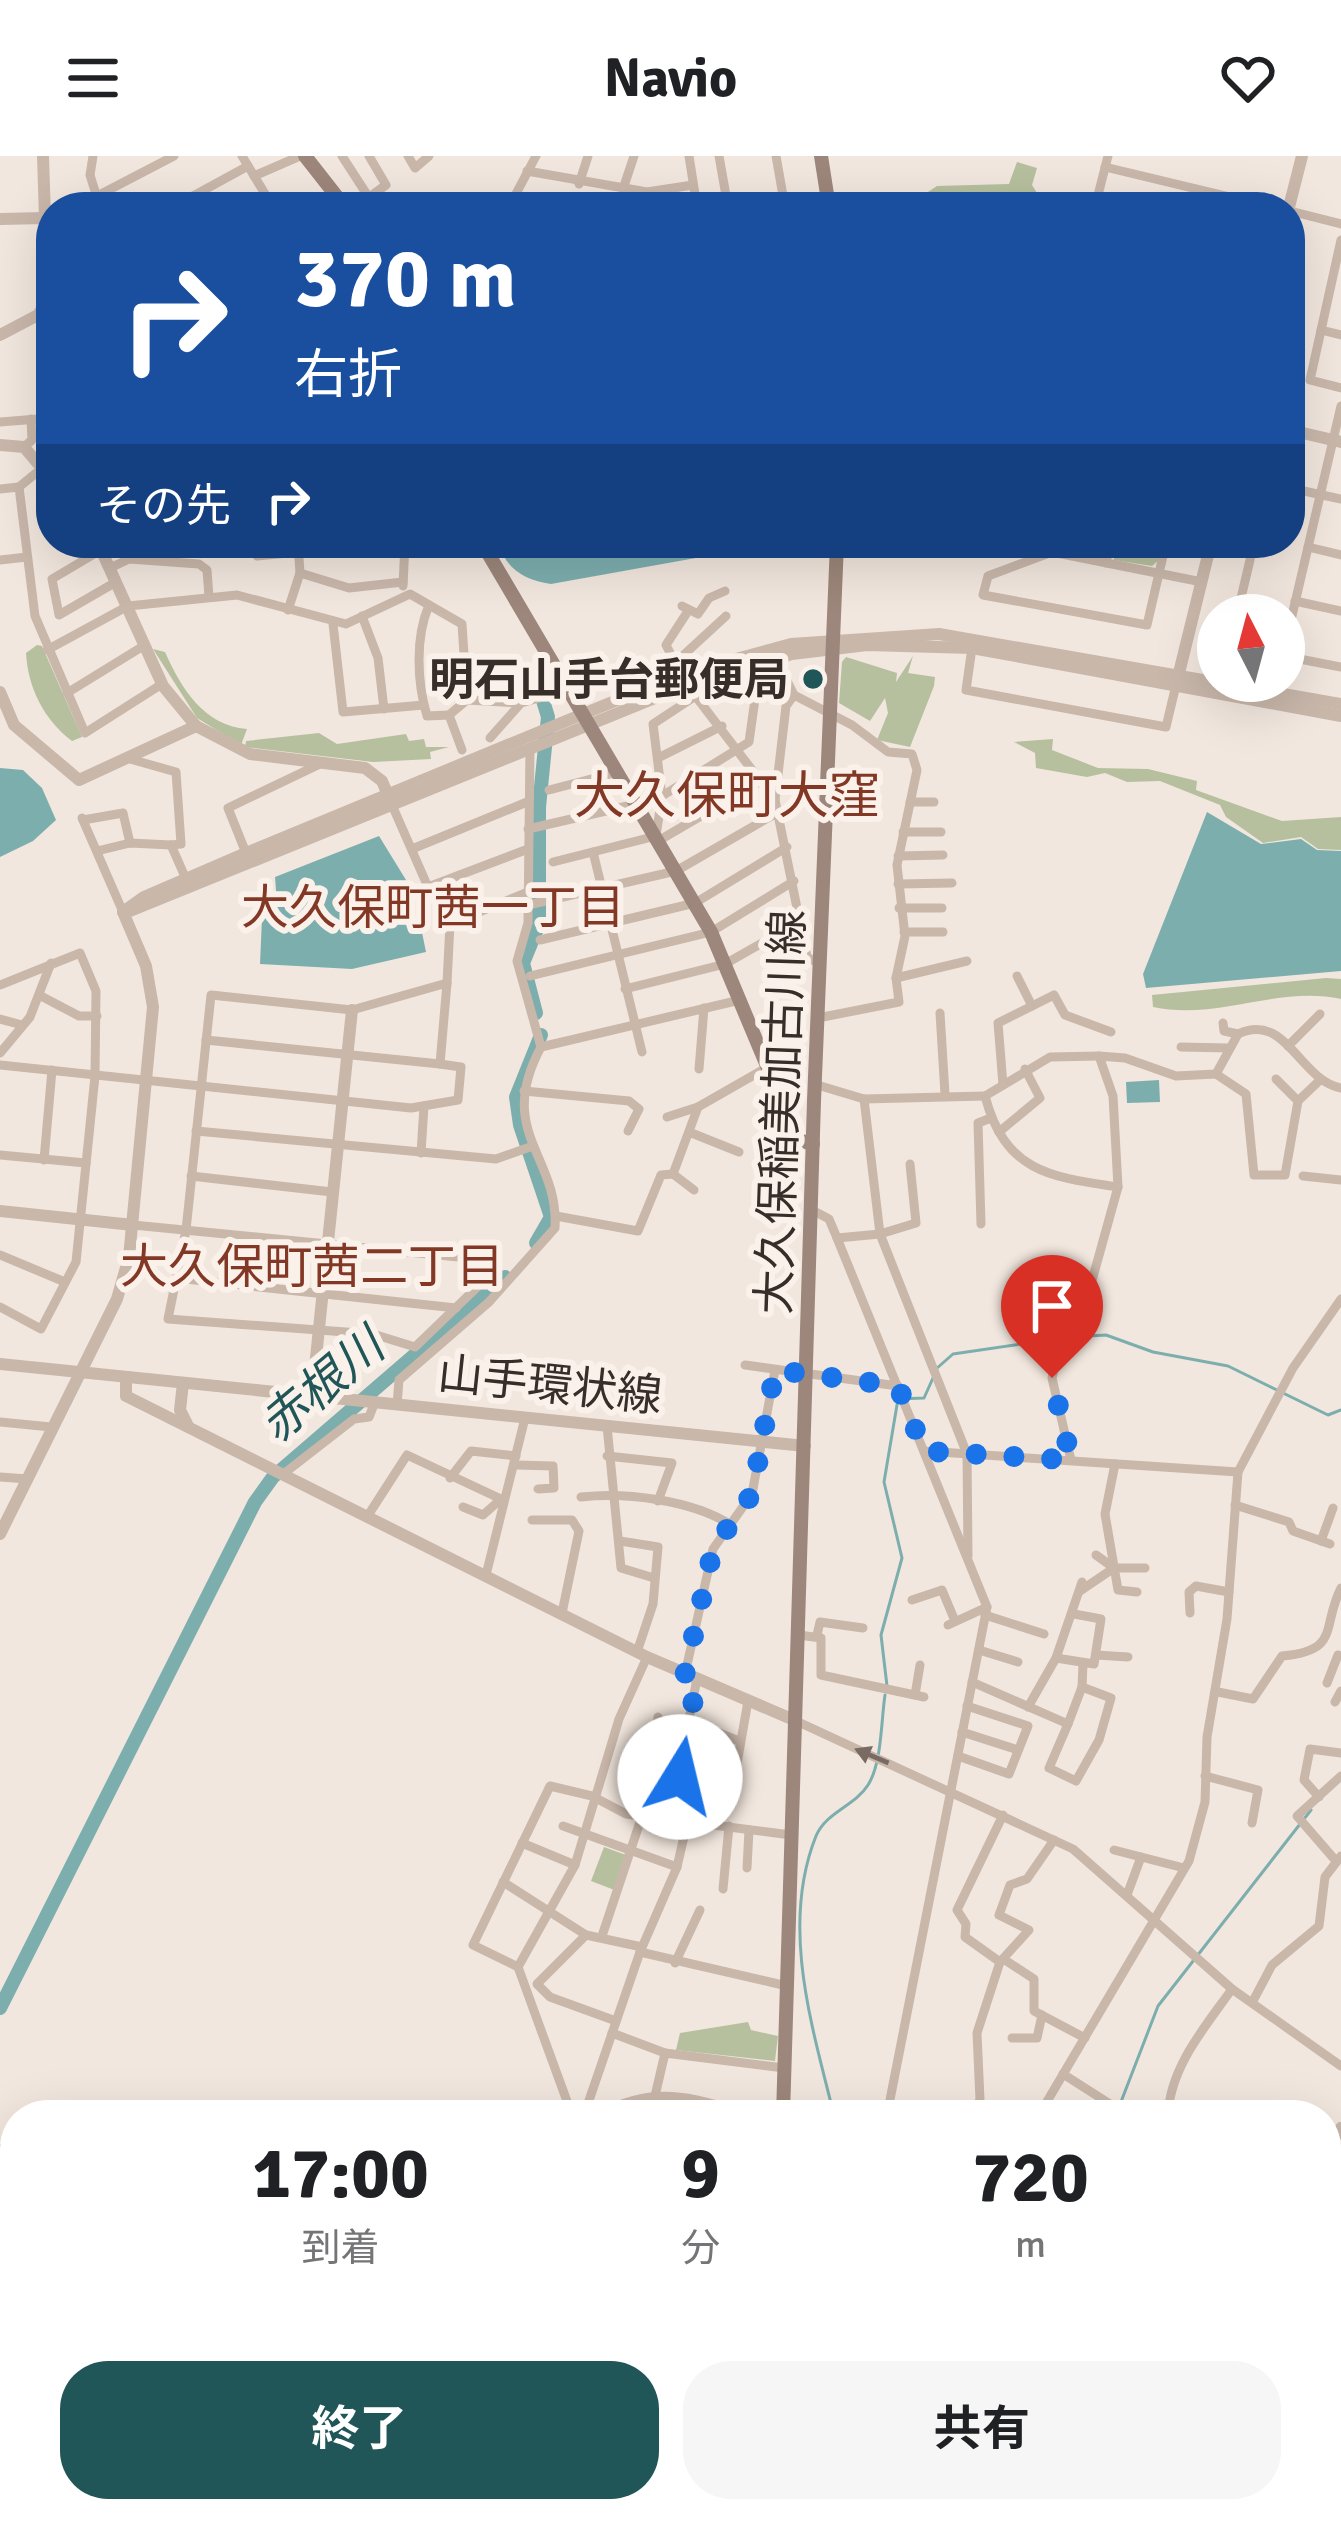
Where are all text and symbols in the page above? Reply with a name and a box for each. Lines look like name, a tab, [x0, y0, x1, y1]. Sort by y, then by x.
icon: menu	[60, 45, 126, 111]
text: Navio	[604, 45, 737, 112]
icon: heart	[1215, 45, 1281, 111]
text: 370 m	[294, 227, 516, 331]
icon: right	[96, 240, 252, 396]
text: 右折	[294, 342, 402, 409]
icon: right	[255, 468, 321, 534]
text: その先	[96, 479, 231, 534]
north arrow	[1197, 594, 1305, 702]
map controls	[1197, 594, 1305, 702]
place label: 明石山手台郵便局	[429, 653, 789, 708]
marker: 明石山手台郵便局	[800, 666, 826, 692]
district label: 大久保町大窪	[574, 765, 880, 828]
district label: 大久保町茜一丁目	[241, 879, 625, 938]
street label: 大久保稲美加古川線	[747, 909, 816, 1315]
district label: 大久保町茜二丁目	[120, 1238, 504, 1297]
pin	[1001, 1255, 1103, 1378]
icon: arrive	[1019, 1273, 1085, 1339]
water label: 赤根川	[248, 1314, 400, 1455]
street label: 山手環状線	[435, 1346, 665, 1425]
position arrow	[617, 1714, 743, 1840]
one-way arrow	[854, 1746, 889, 1766]
text: 17:00	[252, 2129, 429, 2218]
text: 9	[681, 2129, 720, 2218]
text: 720	[972, 2133, 1089, 2222]
text: m	[1015, 2220, 1046, 2268]
text: 到着	[302, 2224, 380, 2272]
text: 分	[681, 2224, 720, 2272]
button: 終了	[60, 2361, 659, 2499]
button: 共有	[683, 2361, 1281, 2499]

